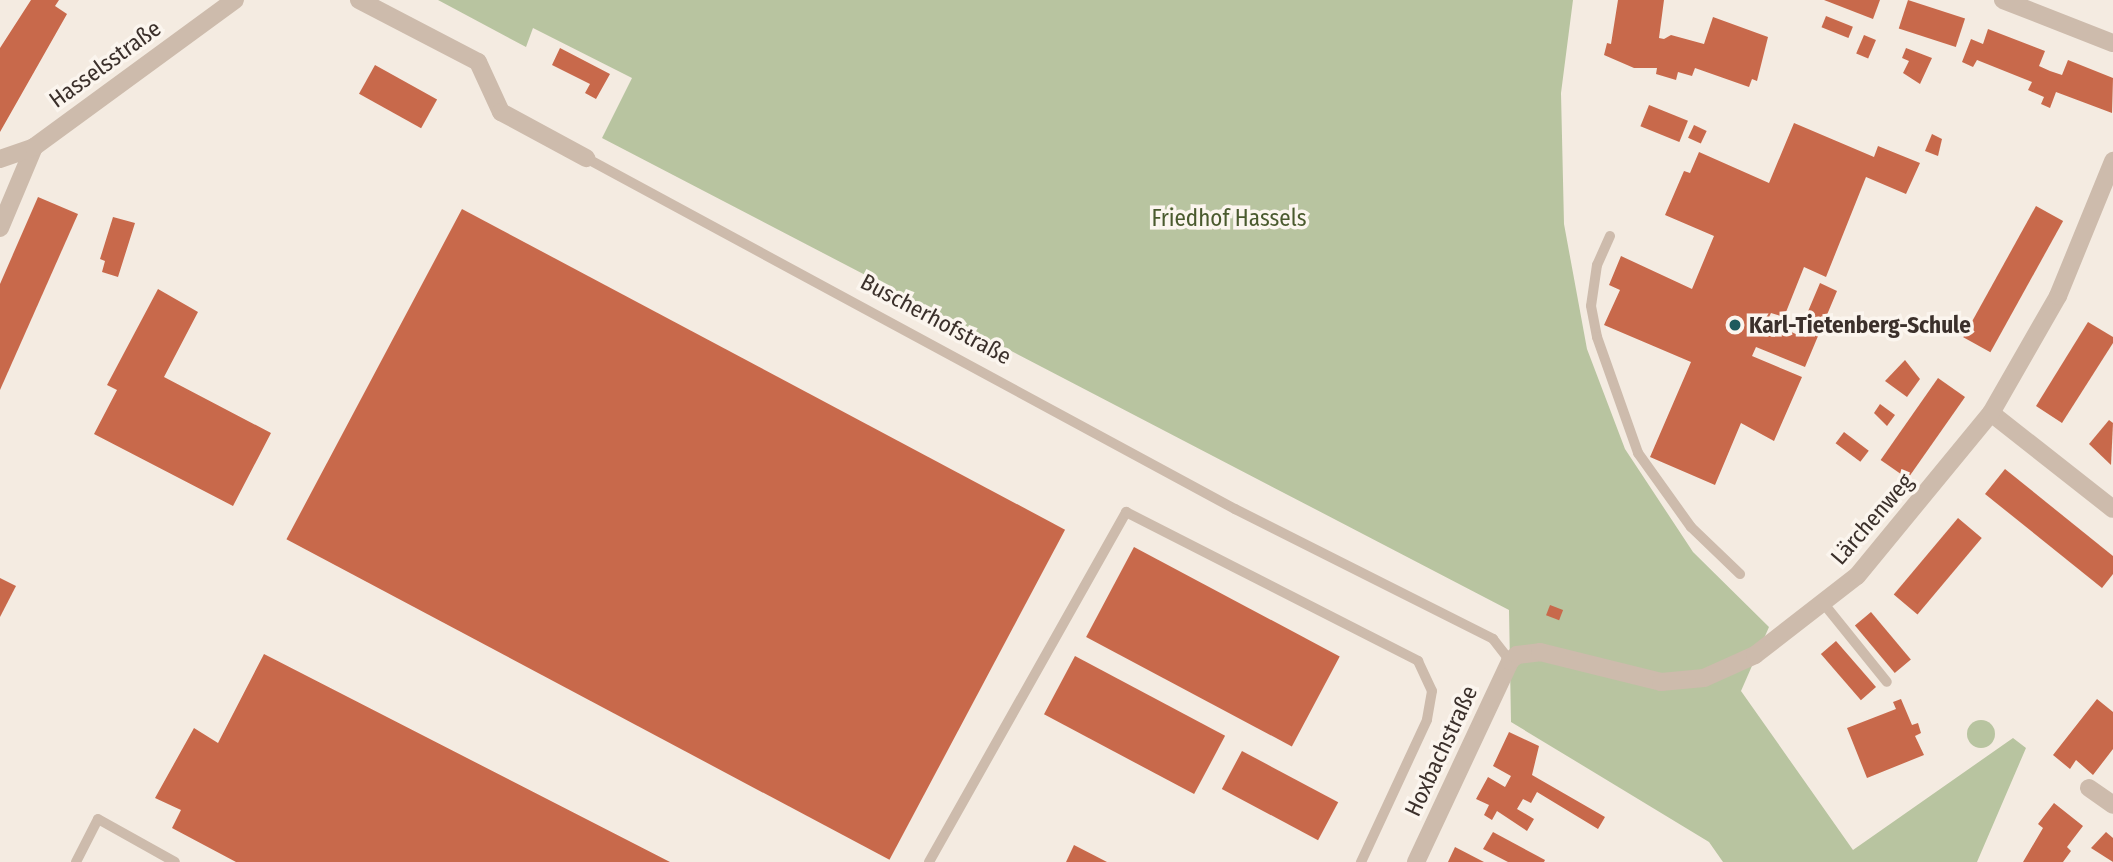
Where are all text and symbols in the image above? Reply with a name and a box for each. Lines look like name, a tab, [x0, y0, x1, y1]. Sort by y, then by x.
street label: Hasselsstraße	[44, 14, 166, 114]
park label: Friedhof Hassels	[1151, 204, 1307, 232]
street label: Buscherhofstraße	[856, 268, 1016, 370]
place label: Karl-Tietenberg-Schule	[1749, 311, 1971, 339]
marker: Karl-Tietenberg-Schule	[1727, 317, 1743, 333]
street label: Lärchenweg	[1825, 468, 1919, 570]
street label: Hoxbachstraße	[1399, 681, 1483, 821]

